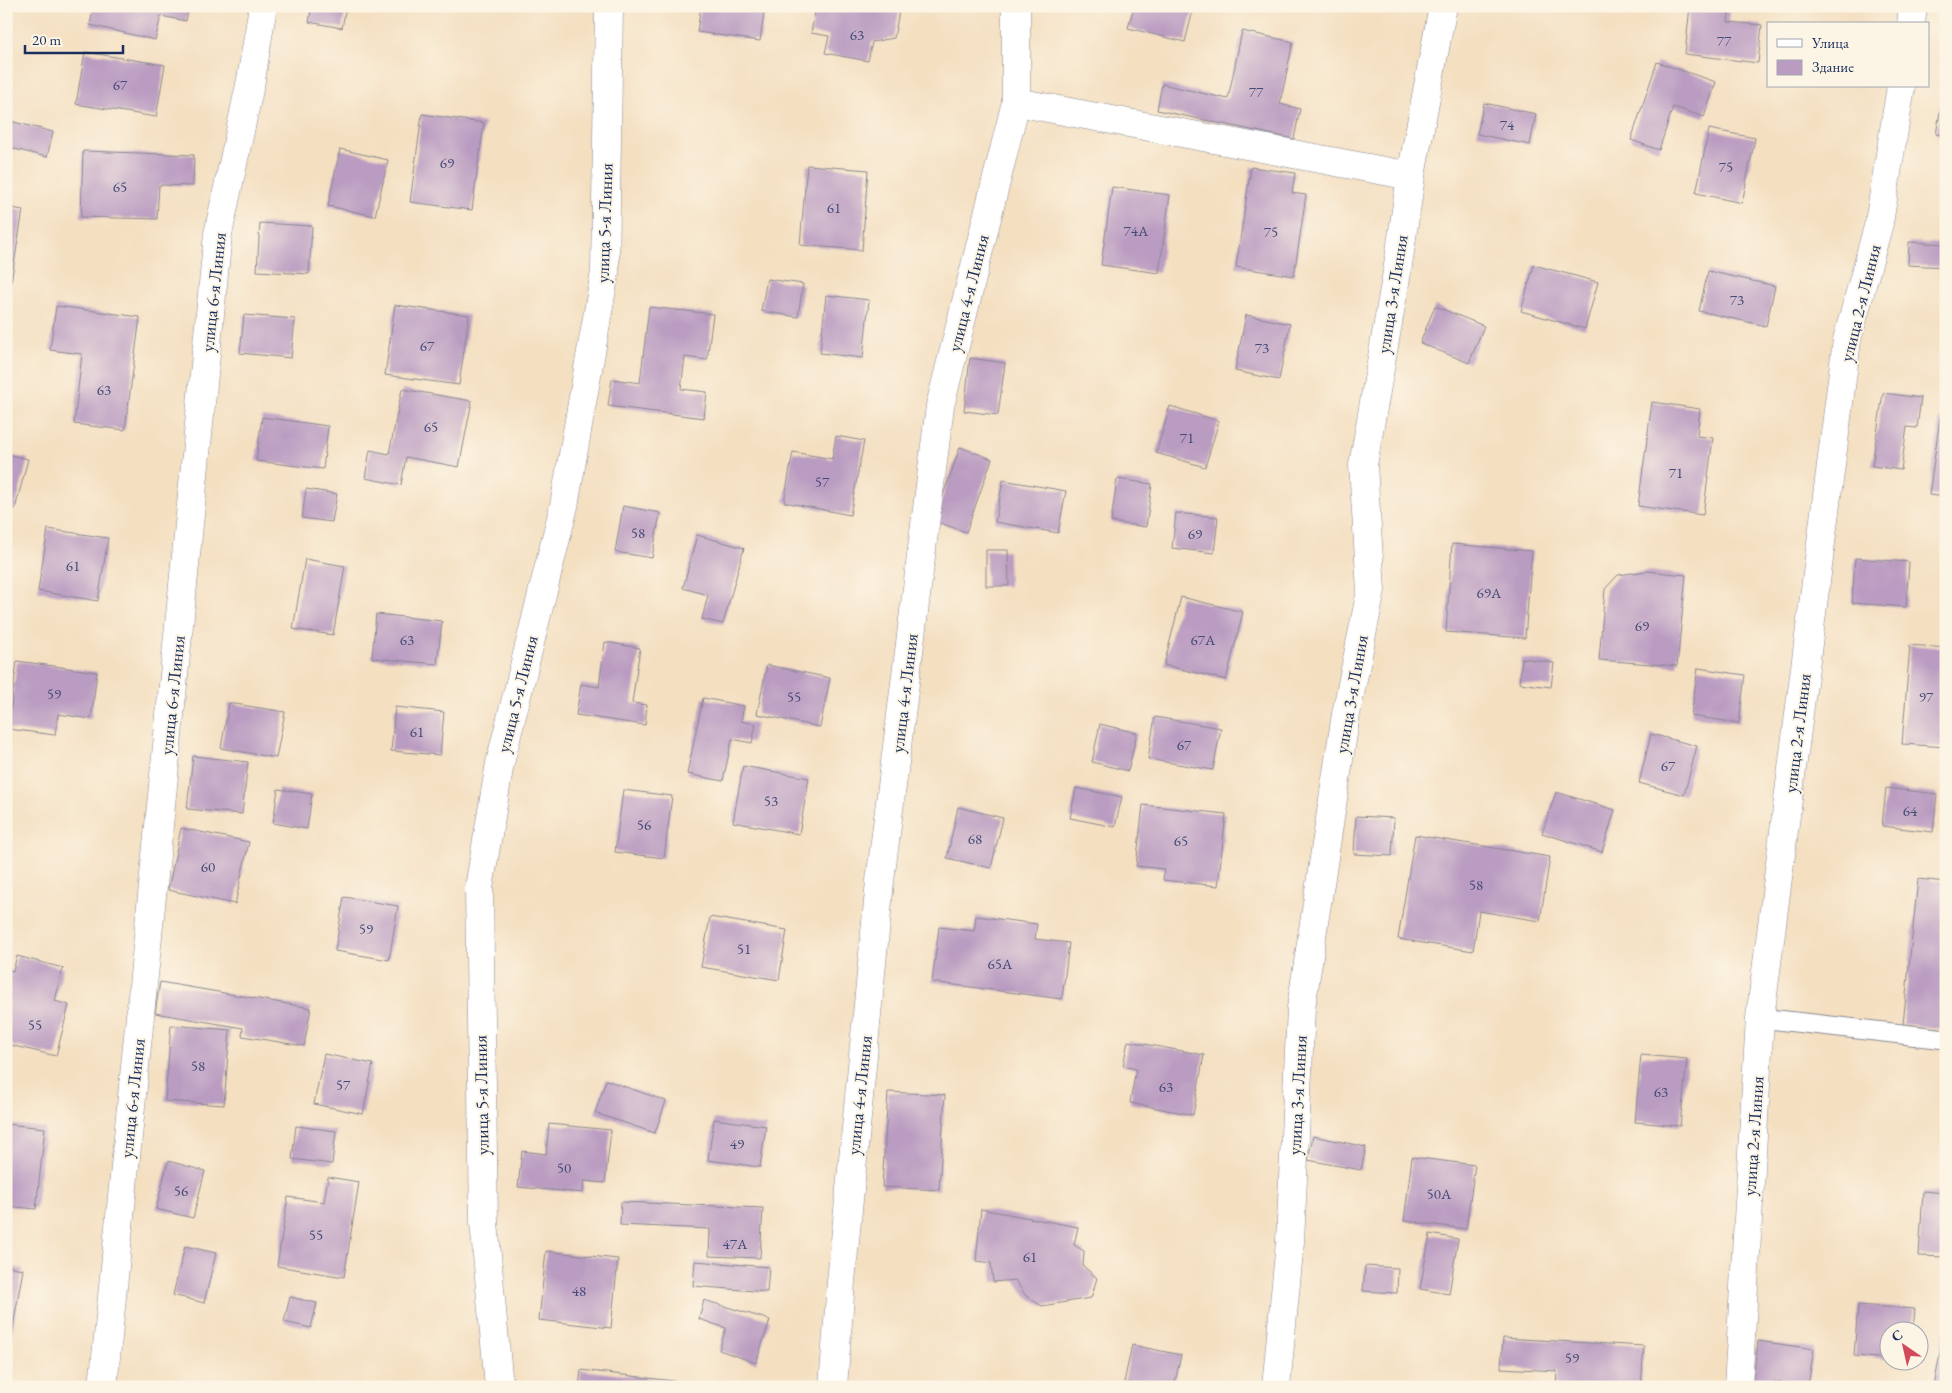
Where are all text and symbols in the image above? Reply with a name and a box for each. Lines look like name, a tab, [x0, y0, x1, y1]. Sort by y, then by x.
scale bar	[25, 22, 122, 54]
legend	[1767, 22, 1930, 88]
house number: 63	[850, 25, 864, 44]
text: 20 m	[32, 30, 61, 49]
house number: 77	[1717, 31, 1732, 50]
text: Улица	[1811, 33, 1849, 52]
text: Здание	[1812, 57, 1854, 76]
house number: 67	[113, 75, 128, 94]
house number: 77	[1249, 82, 1264, 101]
house number: 74	[1500, 115, 1515, 134]
house number: 69	[440, 153, 454, 172]
house number: 75	[1719, 157, 1733, 176]
street label: улица 5-я Линия	[590, 163, 618, 283]
house number: 65	[113, 177, 127, 196]
house number: 61	[827, 198, 841, 217]
house number: 74А	[1124, 221, 1149, 240]
house number: 75	[1264, 222, 1278, 241]
street label: улица 6-я Линия	[195, 231, 231, 353]
street label: улица 4-я Линия	[942, 232, 994, 354]
street label: улица 3-я Линия	[1371, 233, 1413, 355]
street label: улица 2-я Линия	[1834, 242, 1886, 364]
house number: 73	[1730, 290, 1744, 309]
house number: 67	[420, 336, 435, 355]
house number: 73	[1255, 338, 1269, 357]
house number: 63	[97, 380, 111, 399]
house number: 65	[424, 417, 438, 436]
house number: 71	[1180, 428, 1194, 447]
house number: 71	[1669, 463, 1683, 482]
house number: 57	[815, 472, 830, 491]
house number: 58	[631, 523, 645, 542]
house number: 69	[1188, 524, 1202, 543]
house number: 61	[66, 556, 80, 575]
house number: 69А	[1477, 583, 1502, 602]
house number: 69	[1635, 616, 1649, 635]
house number: 63	[400, 630, 414, 649]
house number: 67А	[1191, 630, 1216, 649]
street label: улица 4-я Линия	[885, 632, 923, 754]
street label: улица 5-я Линия	[491, 633, 543, 755]
street label: улица 3-я Линия	[1329, 633, 1373, 755]
street label: улица 6-я Линия	[154, 634, 190, 756]
street label: улица 2-я Линия	[1778, 672, 1816, 794]
house number: 59	[47, 684, 61, 703]
house number: 55	[787, 687, 801, 706]
house number: 97	[1919, 687, 1934, 706]
house number: 61	[410, 722, 424, 741]
house number: 67	[1177, 735, 1192, 754]
house number: 67	[1661, 756, 1676, 775]
house number: 53	[764, 791, 778, 810]
house number: 64	[1903, 801, 1918, 820]
house number: 56	[637, 815, 651, 834]
house number: 68	[968, 829, 982, 848]
house number: 65	[1174, 831, 1188, 850]
house number: 60	[201, 857, 215, 876]
house number: 58	[1469, 875, 1483, 894]
house number: 59	[359, 919, 373, 938]
house number: 51	[737, 939, 751, 958]
house number: 65А	[988, 954, 1013, 973]
house number: 55	[28, 1015, 42, 1034]
street label: улица 4-я Линия	[841, 1034, 877, 1156]
street label: улица 3-я Линия	[1282, 1034, 1312, 1156]
street label: улица 5-я Линия	[468, 1035, 494, 1155]
street label: улица 6-я Линия	[114, 1037, 150, 1159]
house number: 58	[191, 1056, 205, 1075]
house number: 57	[336, 1075, 351, 1094]
street label: улица 2-я Линия	[1737, 1075, 1769, 1197]
house number: 63	[1159, 1077, 1173, 1096]
house number: 63	[1654, 1082, 1668, 1101]
house number: 49	[730, 1134, 744, 1153]
house number: 50	[557, 1158, 571, 1177]
house number: 56	[174, 1181, 188, 1200]
house number: 50А	[1427, 1184, 1452, 1203]
house number: 55	[309, 1225, 323, 1244]
house number: 47А	[723, 1234, 748, 1253]
house number: 61	[1023, 1247, 1037, 1266]
house number: 48	[572, 1281, 586, 1300]
north arrow	[1880, 1320, 1930, 1370]
text: С	[1888, 1325, 1906, 1345]
house number: 59	[1565, 1348, 1579, 1367]

